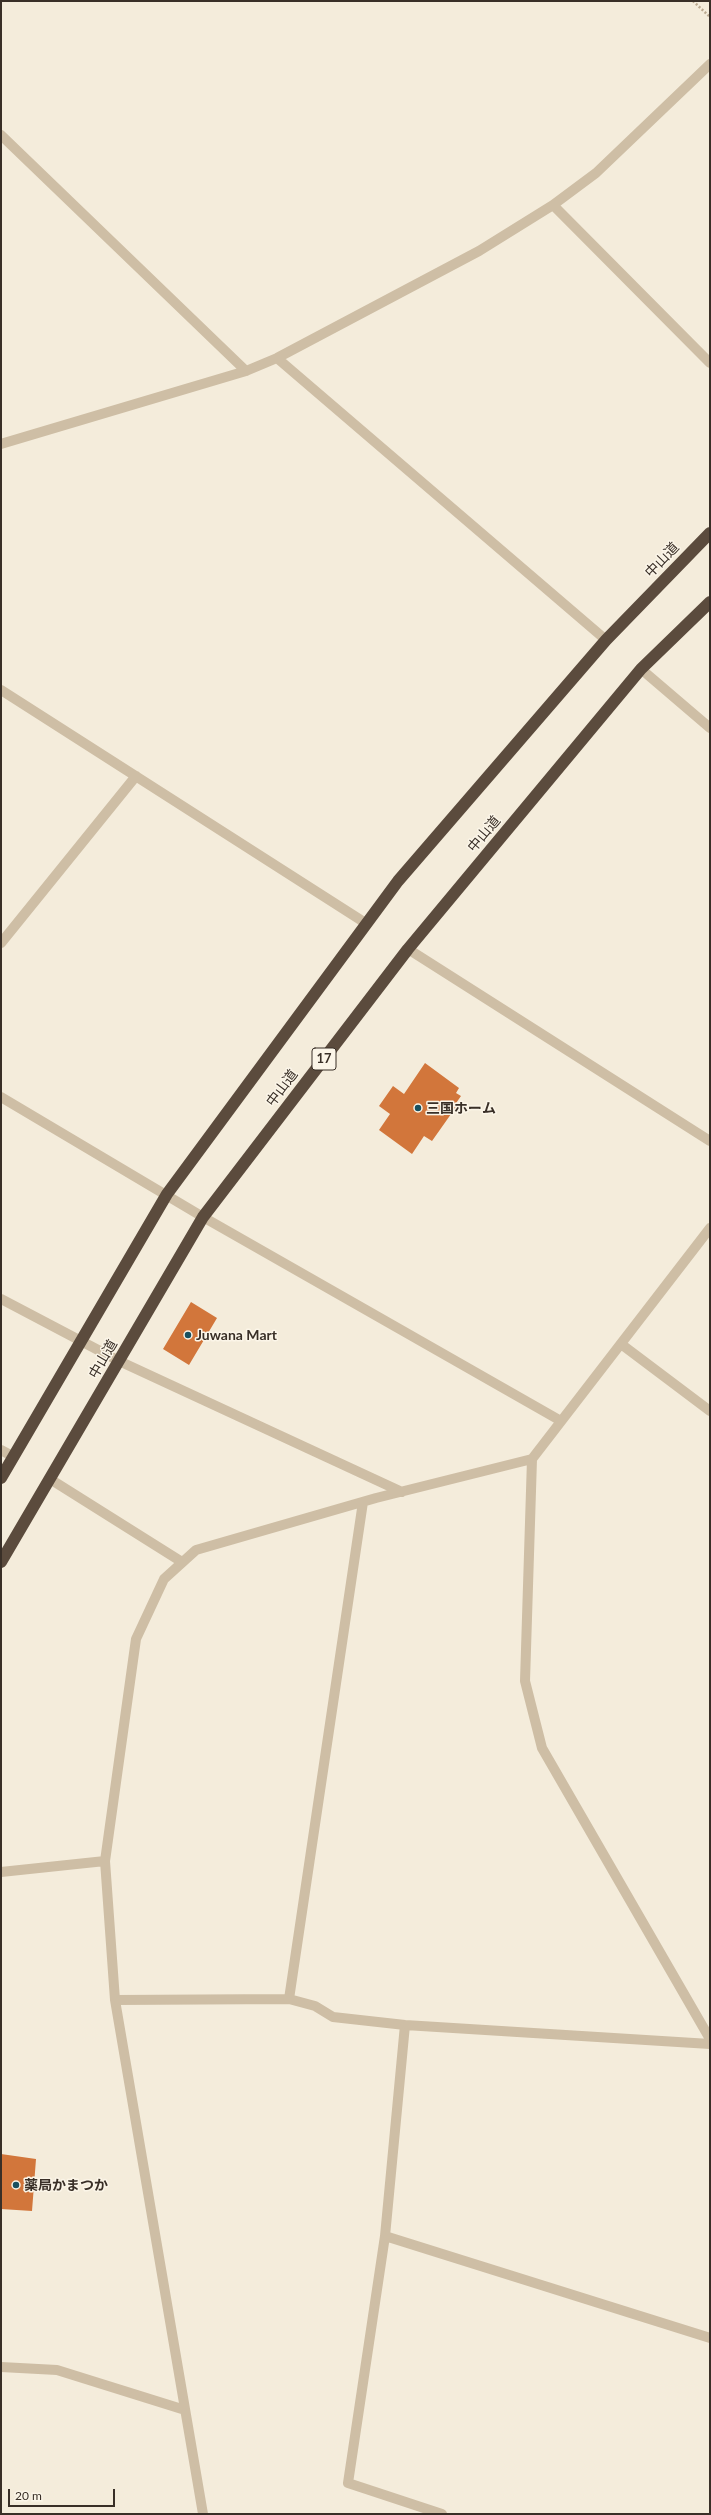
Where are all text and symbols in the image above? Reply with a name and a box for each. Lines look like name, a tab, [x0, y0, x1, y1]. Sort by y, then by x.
street label: 中山道	[641, 539, 683, 581]
street label: 中山道	[464, 813, 504, 855]
road number: 17	[312, 1048, 336, 1070]
street label: 中山道	[263, 1066, 301, 1110]
place label: 三国ホーム	[426, 1100, 496, 1116]
marker: 三国ホーム	[413, 1103, 423, 1113]
place label: Juwana Mart	[196, 1327, 277, 1343]
marker: Juwana Mart	[183, 1330, 193, 1340]
street label: 中山道	[85, 1337, 121, 1381]
place label: 薬局かまつか	[24, 2177, 108, 2193]
marker: 薬局かまつか	[11, 2180, 21, 2190]
scale bar	[10, 2481, 117, 2507]
text: 20 m	[15, 2488, 42, 2503]

